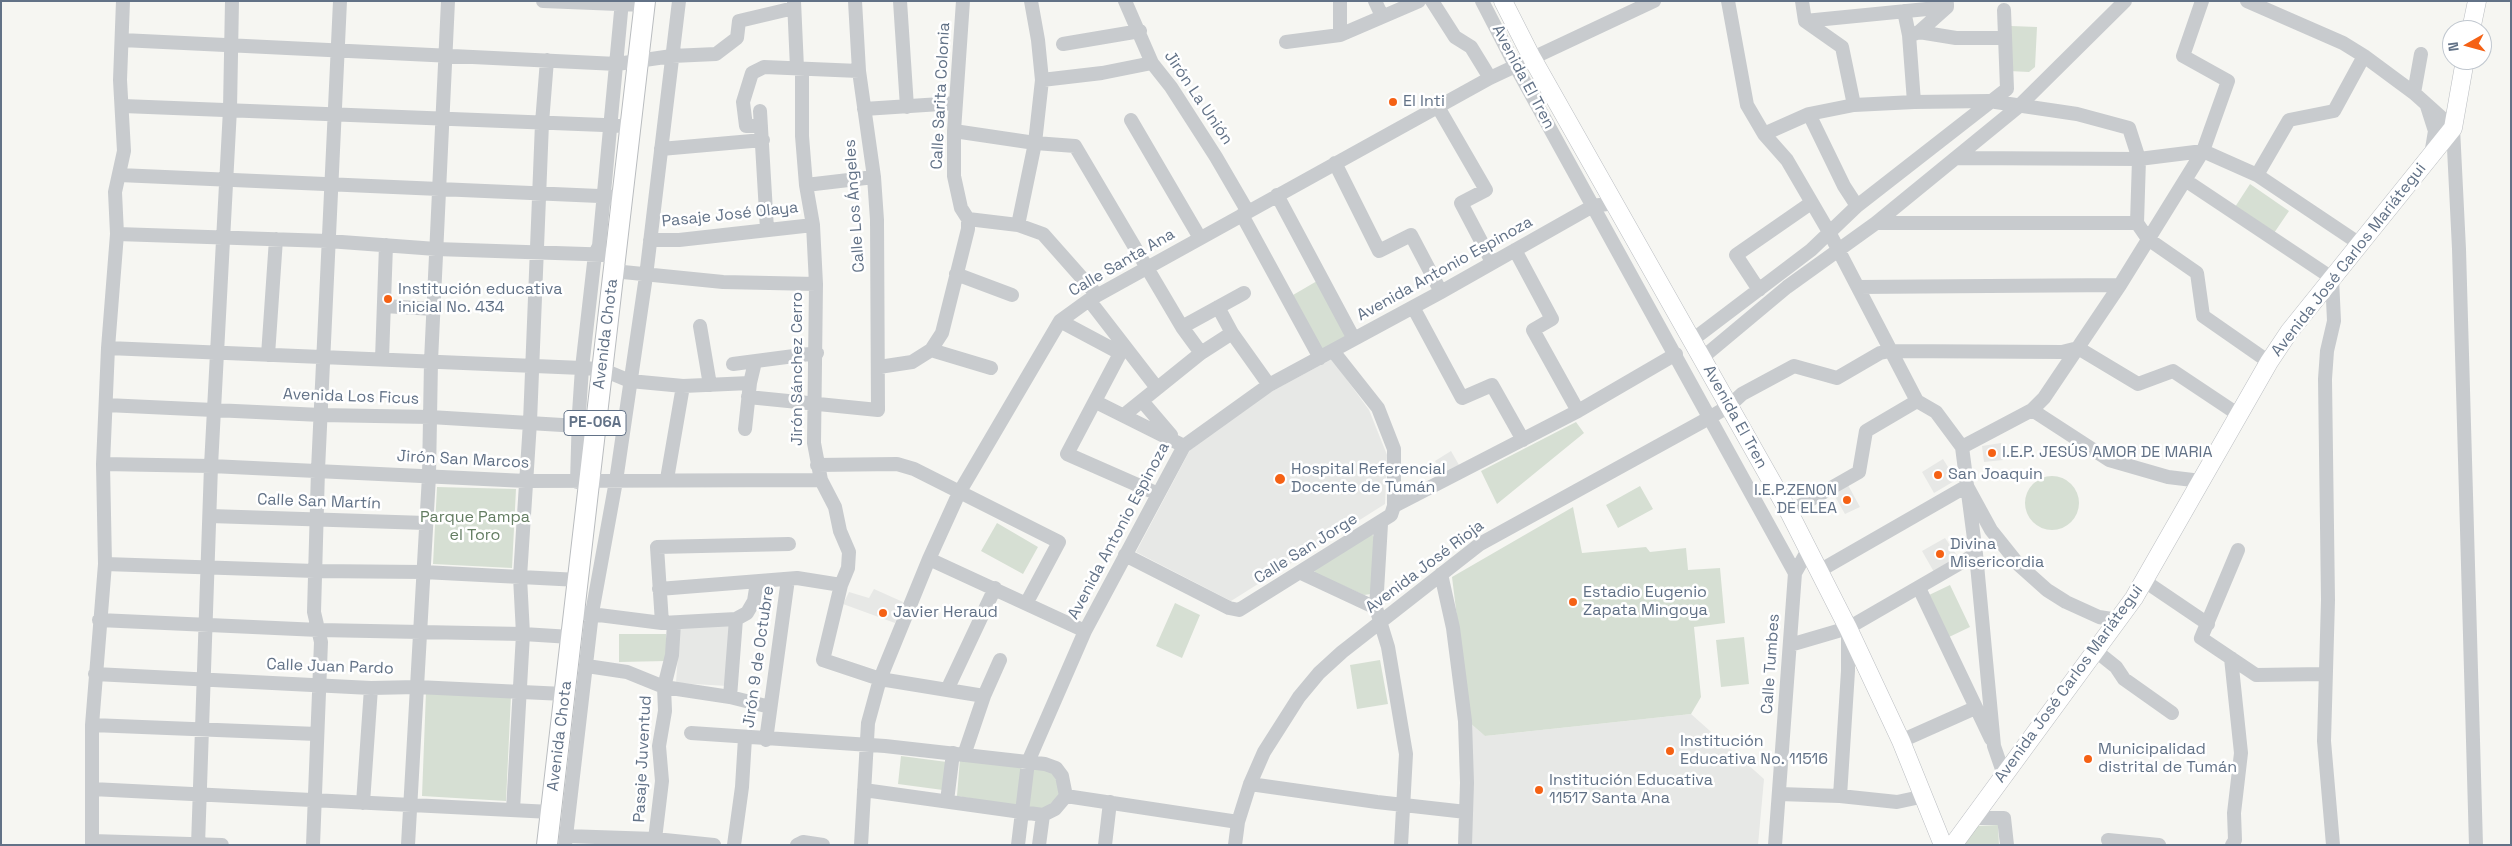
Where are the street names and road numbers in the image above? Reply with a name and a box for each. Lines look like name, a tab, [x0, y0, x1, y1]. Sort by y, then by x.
street label: Calle Sarita Colonia	[928, 22, 954, 170]
street label: Avenida El Tren	[1487, 22, 1559, 132]
street label: Jirón La Unión	[1160, 47, 1236, 149]
street label: Calle Los Ángeles	[841, 139, 869, 273]
street label: Avenida José Carlos Mariátegui	[2268, 160, 2430, 360]
street label: Pasaje José Olaya	[661, 198, 799, 232]
street label: Avenida Antonio Espinoza	[1354, 213, 1536, 325]
street label: Calle Santa Ana	[1066, 225, 1178, 301]
street label: Avenida Chota	[590, 278, 622, 390]
street label: Jirón Sánchez Cerro	[788, 292, 808, 446]
street label: Avenida El Tren	[1699, 362, 1771, 472]
street label: Avenida Los Ficus	[283, 385, 419, 409]
road number: PE-06A	[564, 410, 626, 436]
street label: Avenida Antonio Espinoza	[1064, 439, 1174, 623]
street label: Jirón San Marcos	[396, 447, 530, 473]
street label: Calle San Martín	[257, 490, 381, 514]
street label: Calle San Jorge	[1251, 510, 1361, 588]
street label: Avenida José Rioja	[1362, 516, 1488, 618]
street label: Avenida José Carlos Mariátegui	[1991, 581, 2147, 787]
street label: Jirón 9 de Octubre	[740, 585, 778, 729]
street label: Calle Tumbes	[1758, 613, 1784, 715]
street label: Calle Juan Pardo	[266, 655, 394, 679]
street label: Avenida Chota	[544, 680, 576, 792]
street label: Pasaje Juventud	[630, 695, 656, 823]

